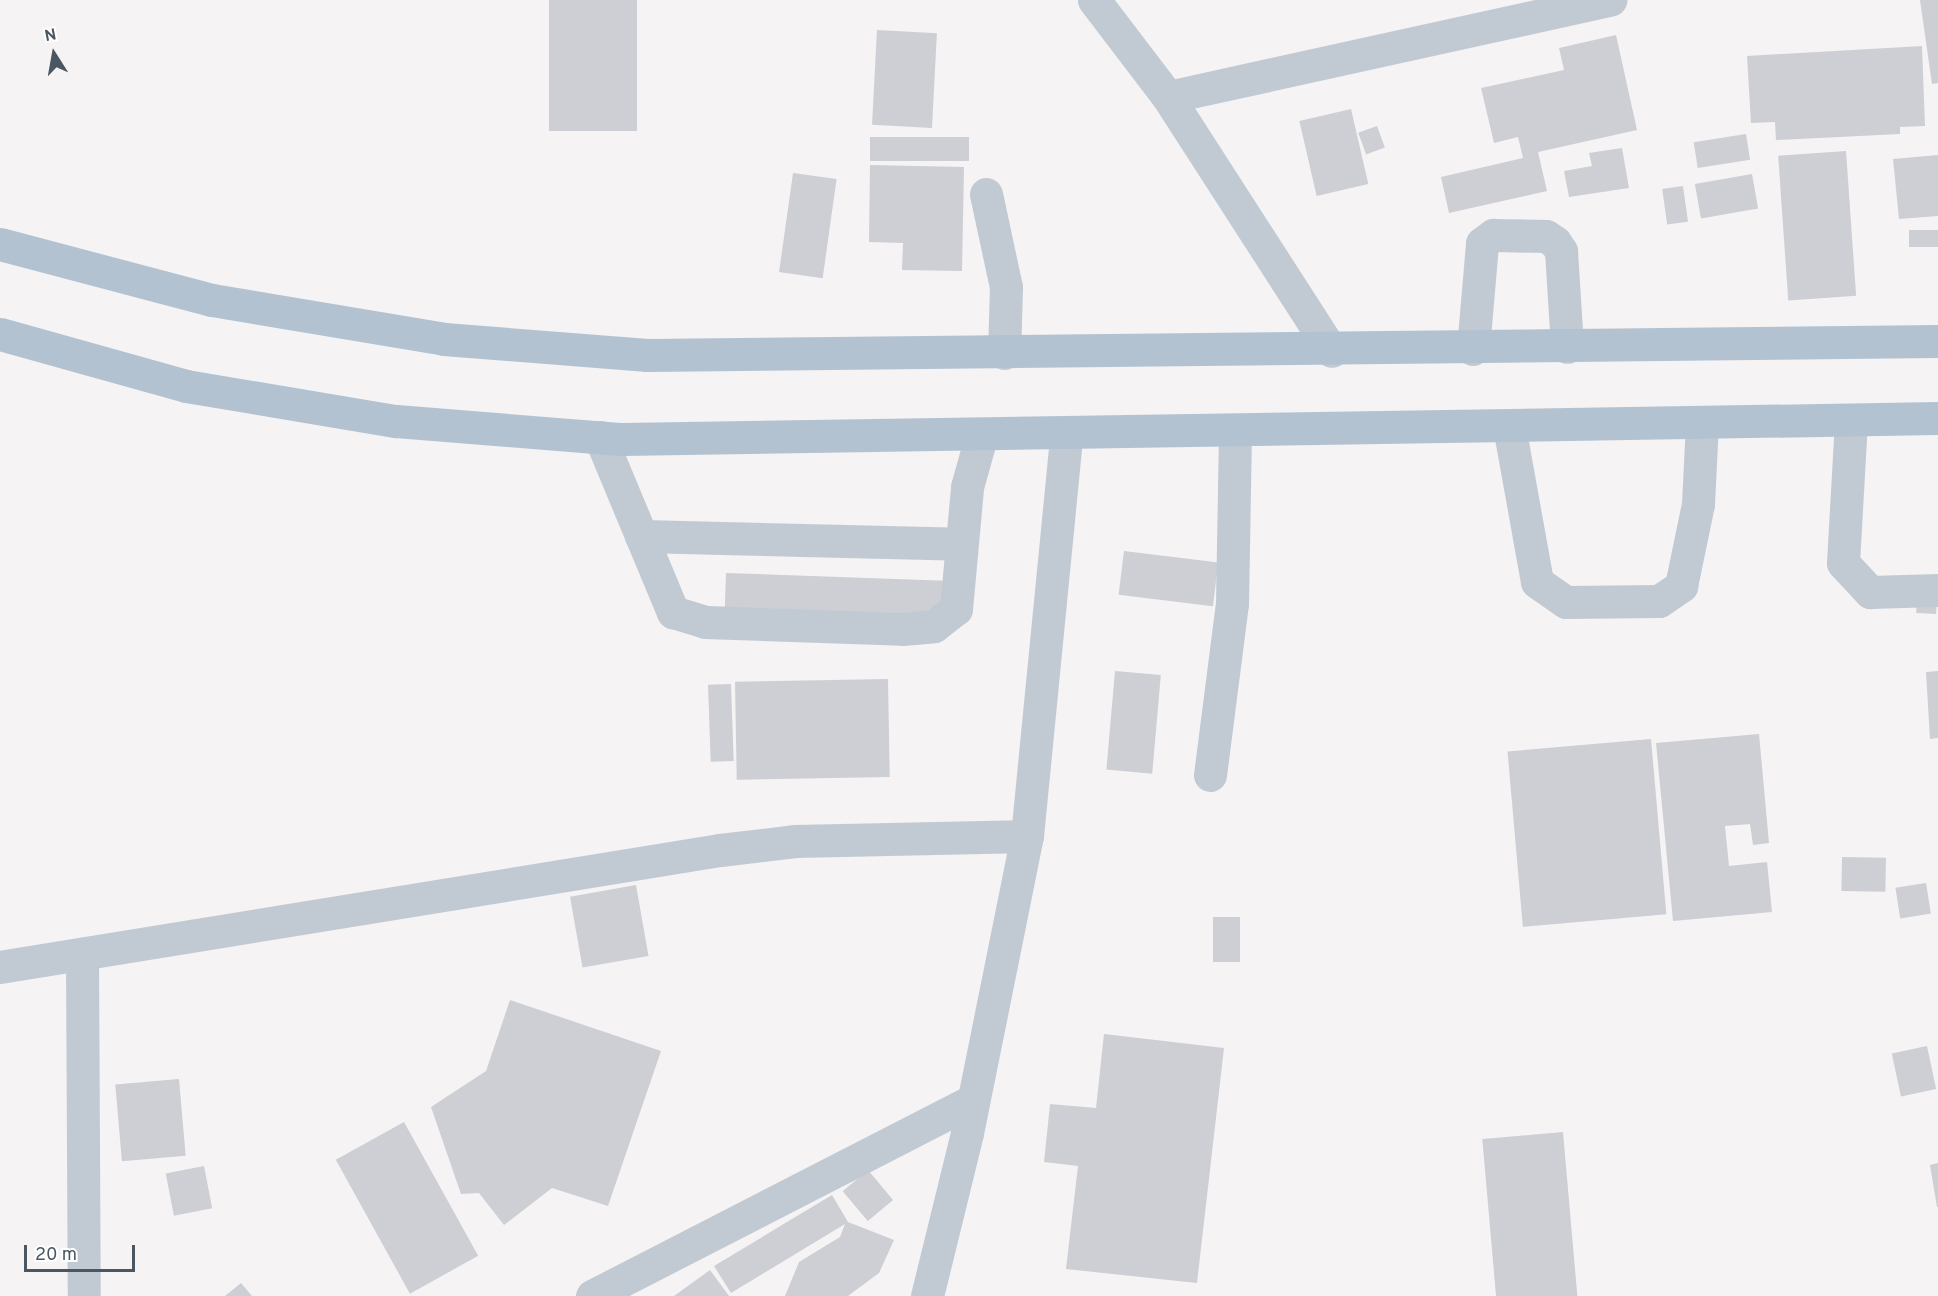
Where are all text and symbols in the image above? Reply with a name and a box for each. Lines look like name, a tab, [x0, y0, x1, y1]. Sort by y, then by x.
north arrow	[24, 24, 84, 84]
text: N	[43, 25, 58, 47]
scale bar	[27, 1233, 138, 1271]
text: 20 m	[35, 1244, 77, 1267]

